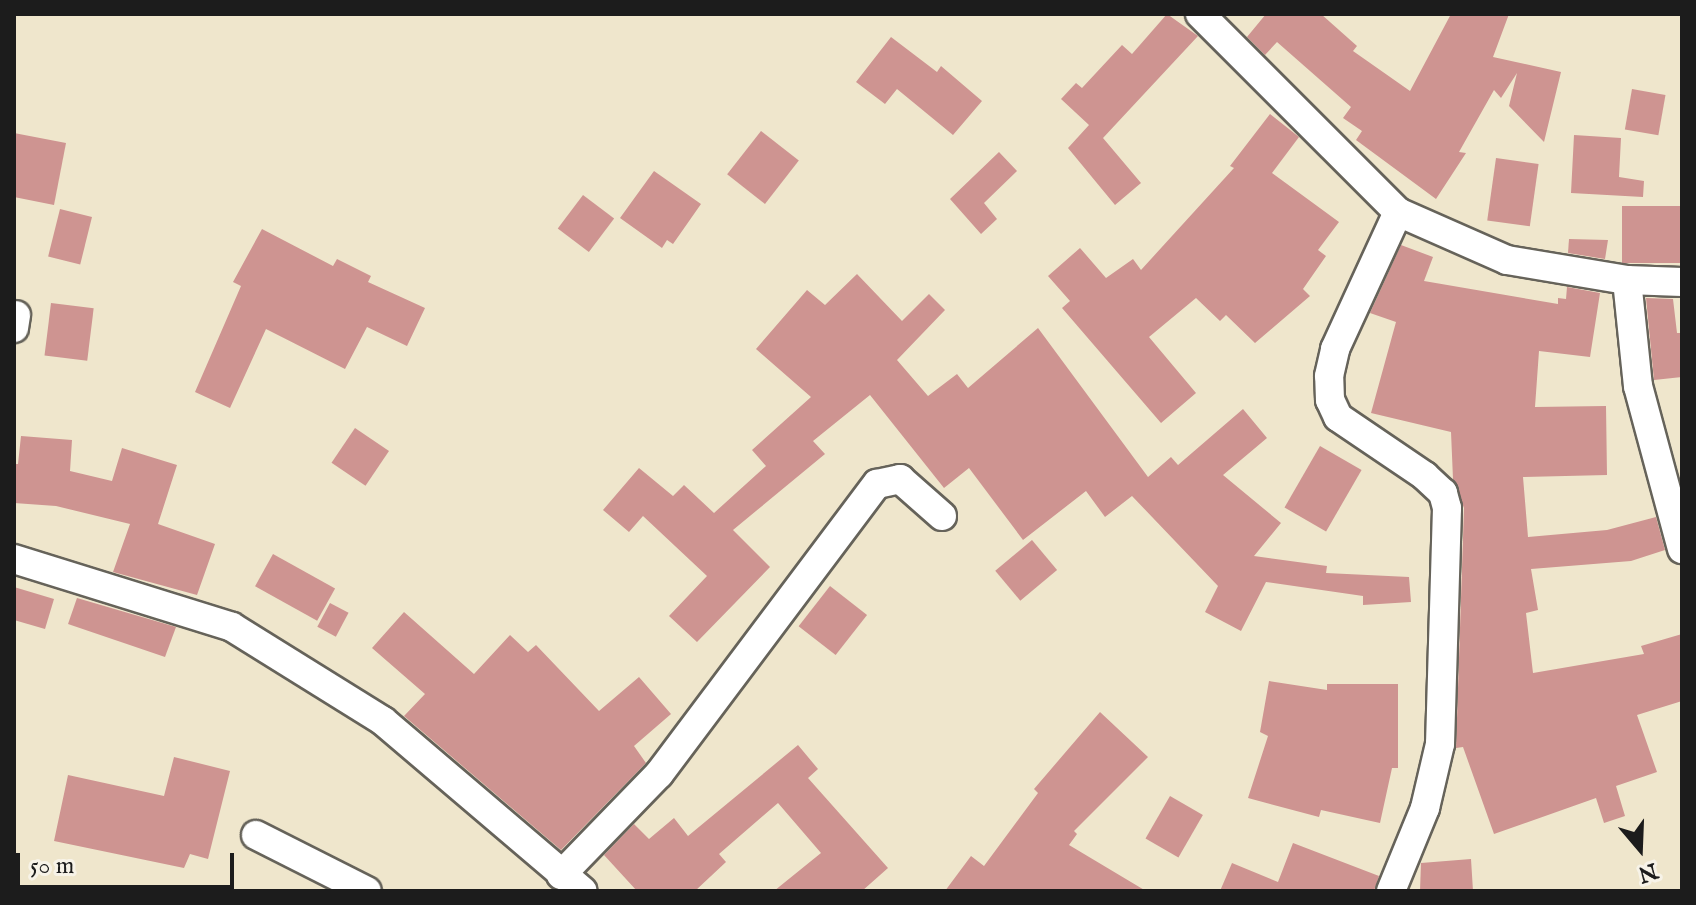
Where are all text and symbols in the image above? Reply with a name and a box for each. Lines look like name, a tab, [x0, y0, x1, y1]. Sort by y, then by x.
north arrow	[1600, 809, 1680, 889]
scale bar	[20, 837, 238, 887]
text: 50 m	[30, 851, 74, 882]
text: N	[1634, 855, 1661, 888]

